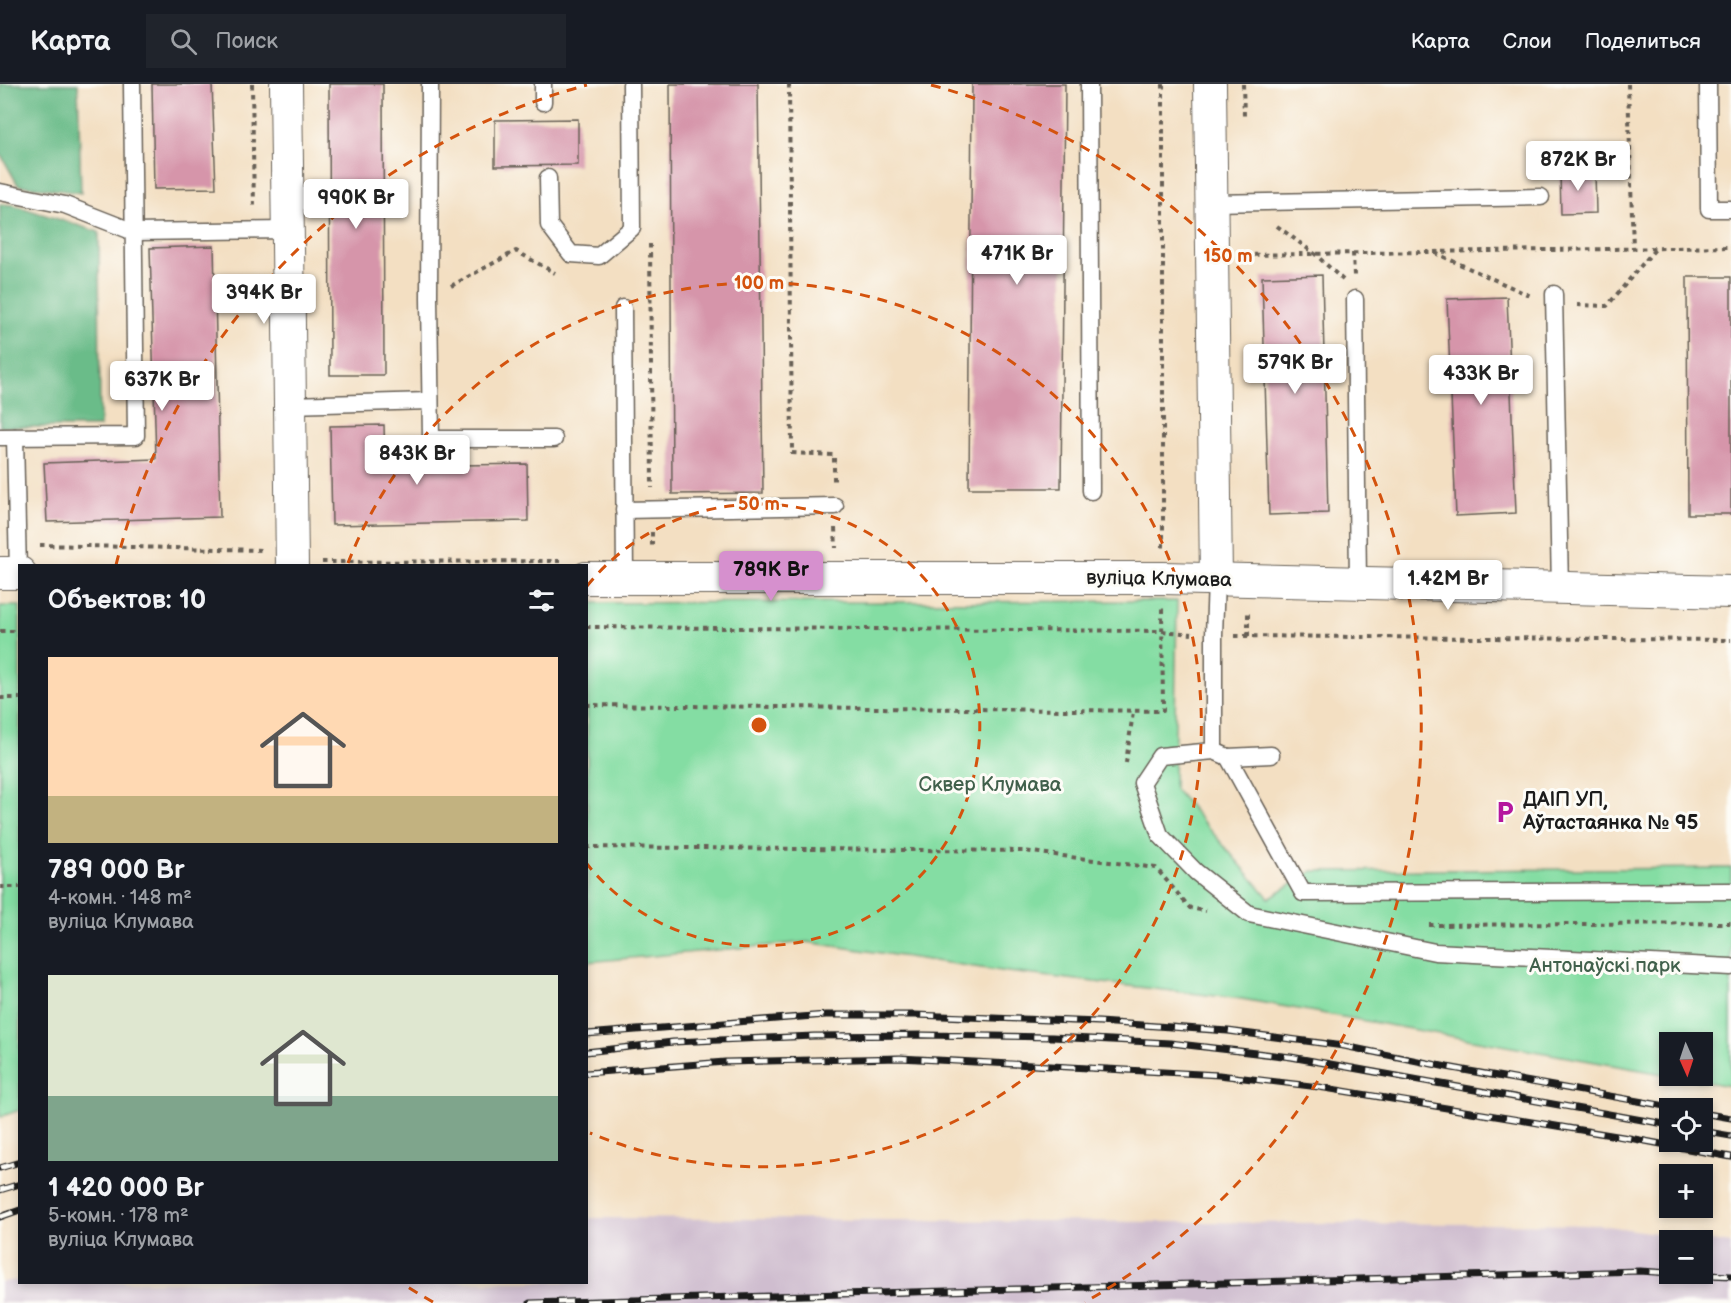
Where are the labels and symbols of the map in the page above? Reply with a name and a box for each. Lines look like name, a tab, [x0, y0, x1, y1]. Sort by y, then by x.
pin: 872K Br	[1523, 141, 1633, 192]
pin: 990K Br	[301, 179, 411, 230]
pin: 471K Br	[962, 235, 1072, 286]
text: 150 m	[1203, 246, 1253, 267]
text: 100 m	[734, 273, 784, 294]
pin: 394K Br	[209, 274, 319, 325]
pin: 579K Br	[1240, 344, 1350, 395]
pin: 433K Br	[1426, 355, 1536, 406]
pin: 637K Br	[107, 361, 217, 412]
pin: 843K Br	[362, 435, 472, 486]
text: 50 m	[738, 494, 780, 515]
pin: 789K Br	[716, 551, 826, 602]
pin: 1.42M Br	[1386, 560, 1510, 611]
street label: вуліца Клумава	[1086, 566, 1232, 592]
centre of rings	[749, 715, 769, 735]
park label: Сквер Клумава	[918, 773, 1062, 797]
place label: ДАІП УП, Аўтастаянка № 95	[1522, 788, 1699, 835]
parking icon: ДАІП УП, Аўтастаянка № 95	[1492, 799, 1518, 825]
park label: Антонаўскі парк	[1528, 954, 1681, 978]
north arrow	[1659, 1032, 1713, 1086]

